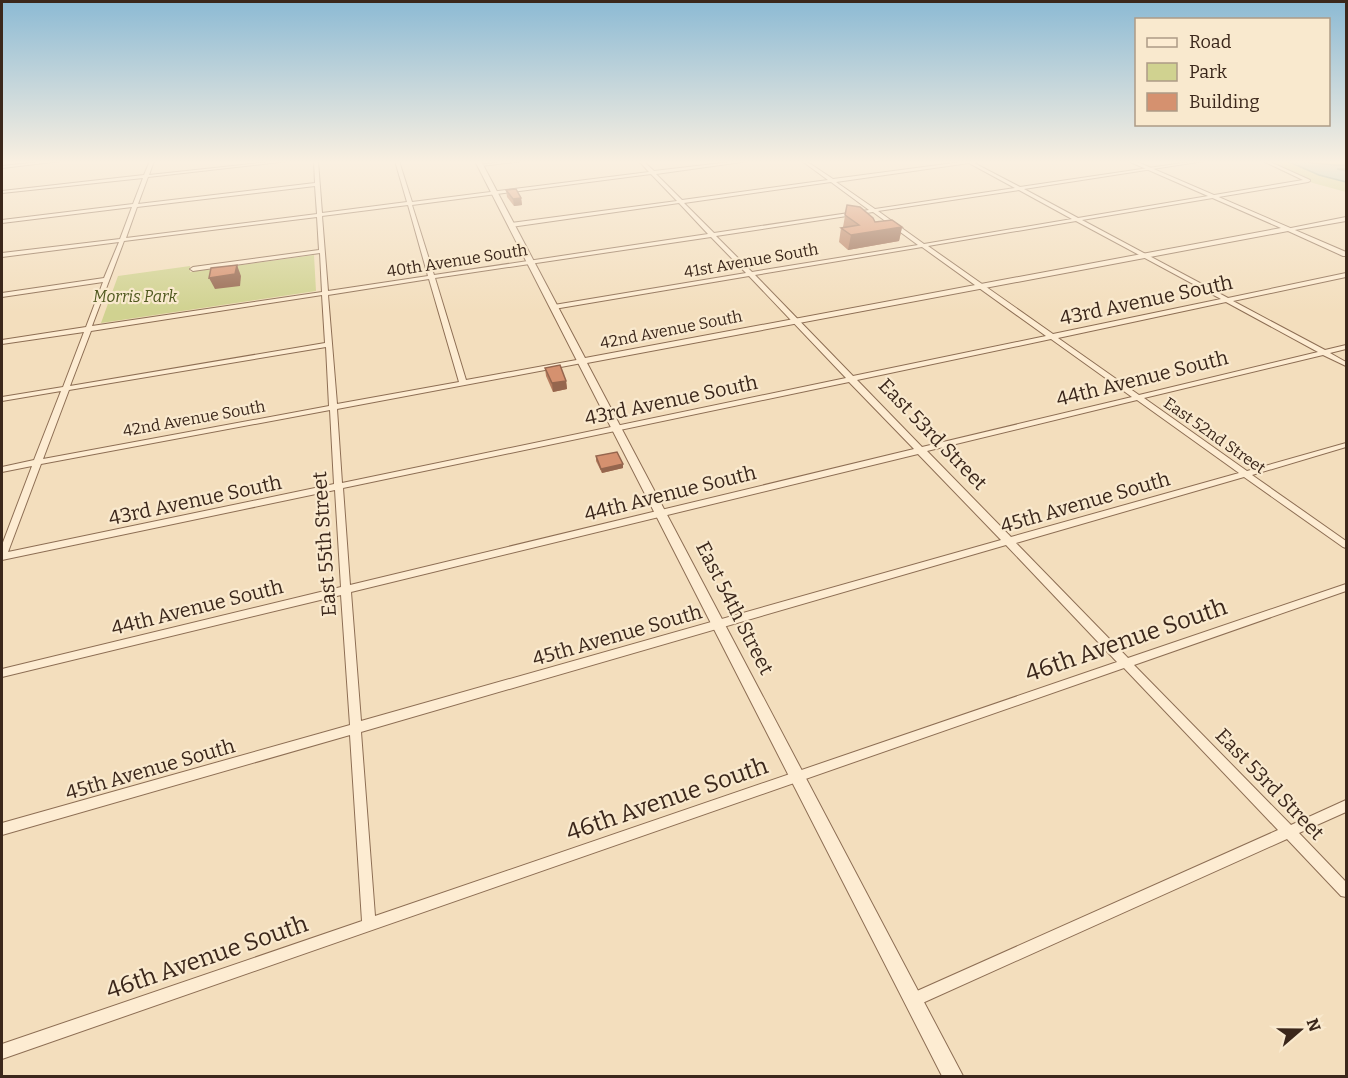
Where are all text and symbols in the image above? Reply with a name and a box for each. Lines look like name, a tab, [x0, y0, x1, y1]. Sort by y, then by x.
legend	[1135, 18, 1330, 126]
text: Road	[1189, 31, 1232, 53]
text: Park	[1189, 61, 1228, 83]
text: Building	[1189, 91, 1260, 113]
street label: 41st Avenue South	[682, 239, 820, 282]
street label: 40th Avenue South	[385, 240, 529, 281]
street label: 43rd Avenue South	[1057, 270, 1235, 330]
park label: Morris Park	[93, 287, 177, 306]
street label: 42nd Avenue South	[598, 306, 744, 353]
street label: 44th Avenue South	[1054, 345, 1231, 411]
street label: 43rd Avenue South	[582, 370, 760, 430]
street label: East 53rd Street	[874, 373, 992, 495]
street label: East 52nd Street	[1160, 393, 1269, 478]
street label: 42nd Avenue South	[121, 397, 267, 440]
street label: 44th Avenue South	[582, 460, 759, 526]
street label: 45th Avenue South	[997, 466, 1173, 538]
street label: 43rd Avenue South	[106, 470, 284, 530]
street label: East 55th Street	[307, 471, 341, 617]
street label: East 54th Street	[691, 537, 779, 679]
street label: 44th Avenue South	[109, 574, 286, 640]
street label: 46th Avenue South	[1021, 592, 1231, 688]
street label: 45th Avenue South	[529, 599, 705, 671]
street label: East 53rd Street	[1211, 723, 1329, 845]
street label: 45th Avenue South	[62, 733, 238, 805]
street label: 46th Avenue South	[562, 751, 772, 847]
street label: 46th Avenue South	[102, 909, 312, 1005]
north arrow	[1270, 1000, 1330, 1060]
text: N	[1303, 1016, 1325, 1034]

